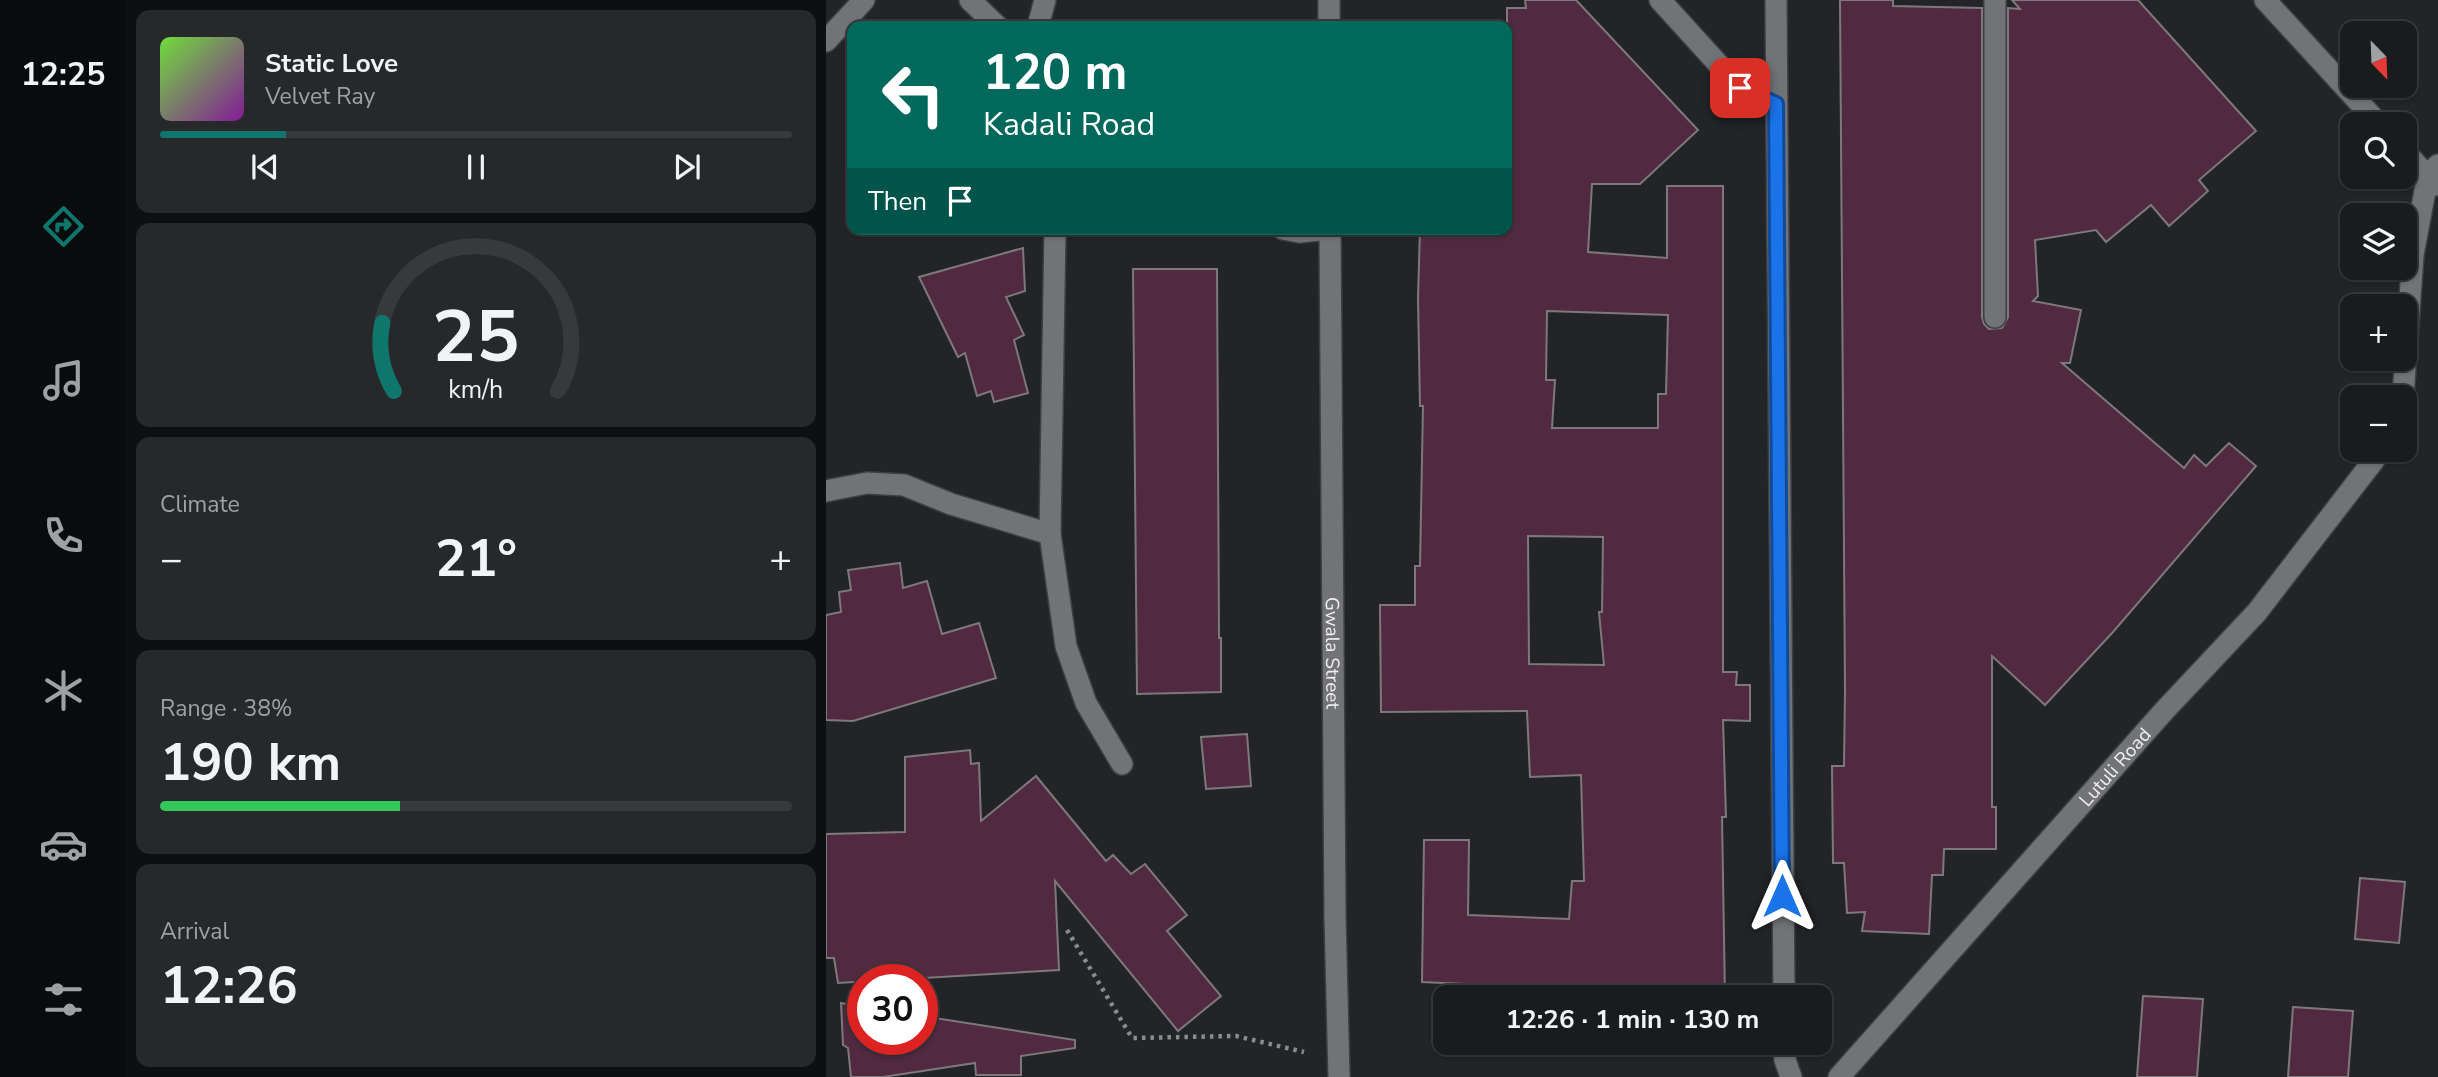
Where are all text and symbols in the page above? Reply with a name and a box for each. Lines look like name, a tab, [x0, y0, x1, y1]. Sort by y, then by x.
north arrow	[2340, 21, 2417, 98]
map controls	[2340, 21, 2417, 462]
text: 120 m	[983, 39, 1127, 106]
text: Static Love	[265, 46, 398, 81]
icon: left	[868, 49, 959, 140]
text: 12:25	[21, 53, 105, 96]
pin	[1710, 58, 1770, 118]
icon: arrive	[1721, 69, 1759, 107]
text: Velvet Ray	[265, 81, 375, 112]
text: Kadali Road	[983, 103, 1155, 146]
button: search	[2340, 112, 2417, 189]
icon: previous	[246, 148, 284, 186]
icon: pause	[457, 148, 495, 186]
icon: next	[668, 148, 706, 186]
icon: arrive	[941, 182, 979, 220]
text: Then	[868, 184, 927, 219]
icon: directions	[39, 202, 88, 251]
button: layers	[2340, 203, 2417, 280]
text: 25	[432, 288, 520, 388]
button: +	[2340, 294, 2417, 371]
icon: music	[39, 356, 88, 405]
text: km/h	[448, 373, 504, 407]
button: −	[2340, 385, 2417, 462]
text: Climate	[160, 489, 240, 520]
icon: phone	[39, 511, 88, 560]
text: 21°	[435, 523, 517, 594]
text: −	[160, 534, 183, 585]
text: +	[769, 534, 792, 585]
street label: Gwala Street	[1319, 597, 1345, 710]
icon: climate	[39, 666, 88, 715]
text: Range · 38%	[160, 693, 292, 724]
street label: Lutuli Road	[2073, 722, 2157, 812]
text: 190 km	[160, 727, 341, 798]
icon: car	[39, 820, 88, 869]
position arrow	[1745, 859, 1819, 933]
text: Arrival	[160, 916, 229, 947]
text: 12:26	[160, 950, 298, 1021]
speed limit sign: 30	[847, 964, 938, 1055]
icon: filters	[39, 975, 88, 1024]
text: 12:26 · 1 min · 130 m	[1506, 1002, 1759, 1037]

